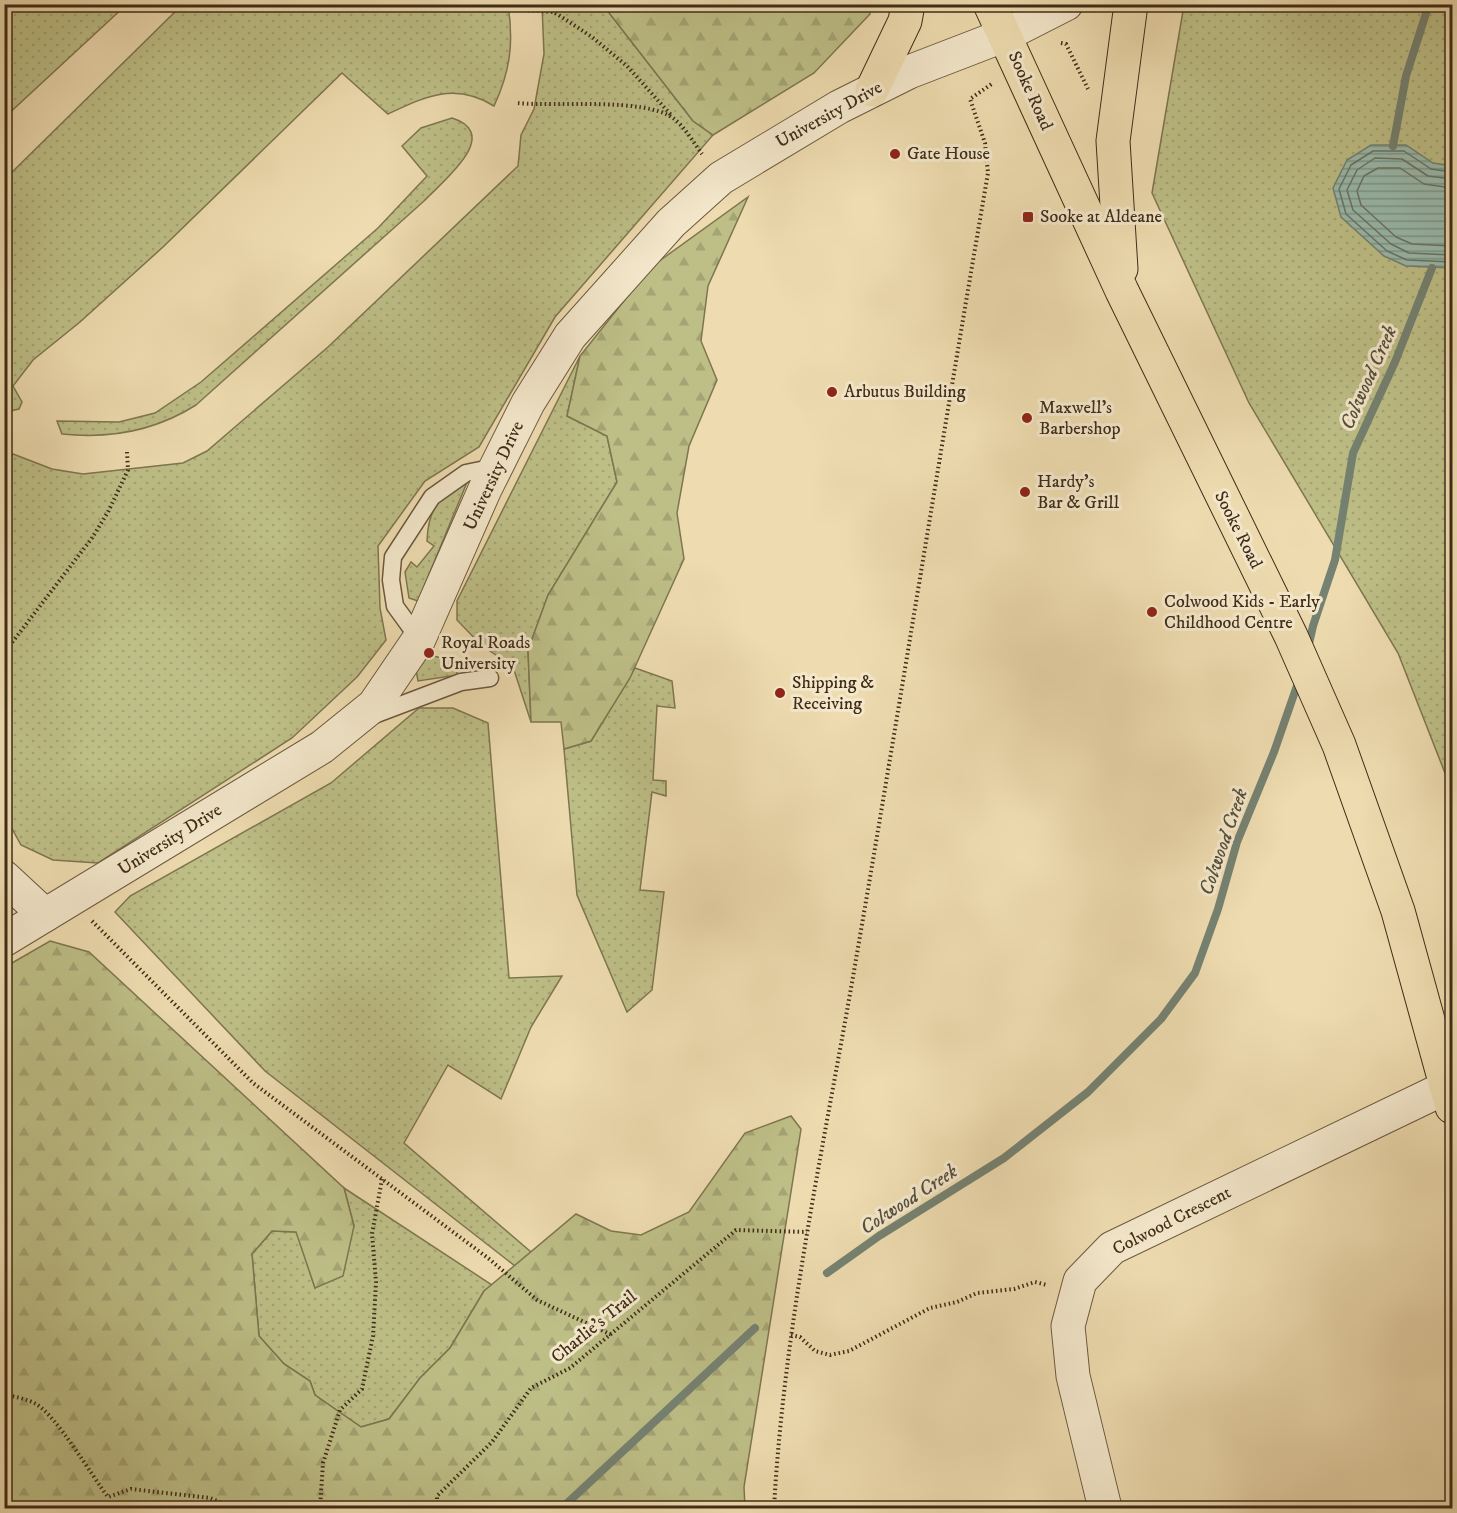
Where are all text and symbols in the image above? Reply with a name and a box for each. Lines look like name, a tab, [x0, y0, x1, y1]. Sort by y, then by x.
street label: Sooke Road	[1003, 48, 1057, 134]
street label: University Drive	[772, 77, 886, 153]
place label: Gate House	[907, 143, 990, 165]
marker: Gate House	[888, 147, 902, 161]
place label: Sooke at Aldeane	[1040, 206, 1162, 228]
marker: Sooke at Aldeane	[1021, 210, 1035, 224]
water label: Colwood Creek	[1335, 322, 1403, 434]
place label: Arbutus Building	[844, 381, 966, 403]
marker: Arbutus Building	[825, 385, 839, 399]
place label: Maxwell's Barbershop	[1039, 397, 1121, 440]
marker: Maxwell's Barbershop	[1020, 411, 1034, 425]
street label: University Drive	[459, 418, 529, 534]
place label: Hardy's Bar & Grill	[1037, 471, 1120, 514]
marker: Hardy's Bar & Grill	[1018, 485, 1032, 499]
street label: Sooke Road	[1209, 487, 1267, 573]
place label: Colwood Kids - Early Childhood Centre	[1164, 591, 1320, 634]
marker: Colwood Kids - Early Childhood Centre	[1145, 605, 1159, 619]
place label: Royal Roads University	[441, 632, 530, 675]
marker: Royal Roads University	[422, 646, 436, 660]
place label: Shipping & Receiving	[792, 672, 874, 715]
marker: Shipping & Receiving	[773, 686, 787, 700]
water label: Colwood Creek	[1194, 785, 1254, 899]
street label: University Drive	[114, 799, 226, 881]
water label: Colwood Creek	[856, 1159, 963, 1241]
street label: Colwood Crescent	[1109, 1182, 1235, 1260]
street label: Charlie's Trail	[547, 1285, 642, 1368]

